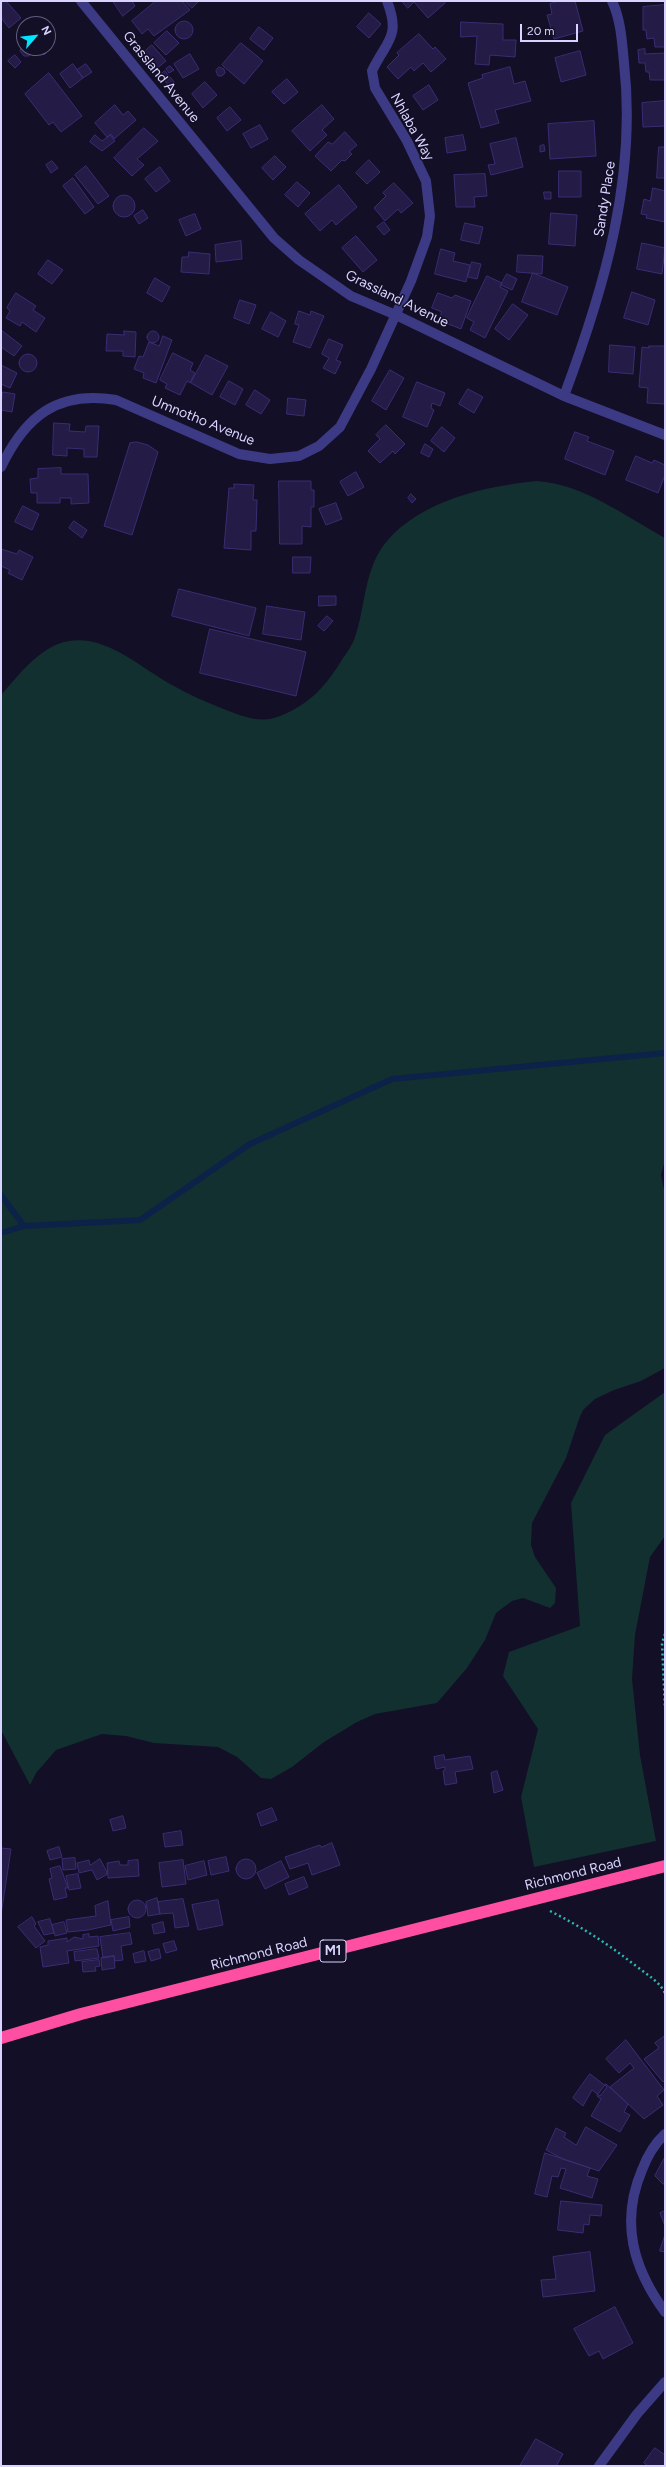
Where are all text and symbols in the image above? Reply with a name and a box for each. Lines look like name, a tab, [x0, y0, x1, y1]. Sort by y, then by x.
north arrow	[16, 16, 56, 56]
scale bar	[522, 16, 580, 42]
text: N	[38, 24, 54, 37]
text: 20 m	[527, 24, 555, 38]
street label: Grassland Avenue	[119, 28, 203, 126]
street label: Nhlaba Way	[386, 90, 438, 164]
street label: Sandy Place	[591, 160, 619, 238]
street label: Grassland Avenue	[343, 267, 451, 331]
street label: Umnotho Avenue	[149, 393, 257, 449]
street label: Richmond Road	[523, 1854, 623, 1894]
street label: Richmond Road	[209, 1934, 309, 1974]
road number: M1	[320, 1940, 346, 1962]

